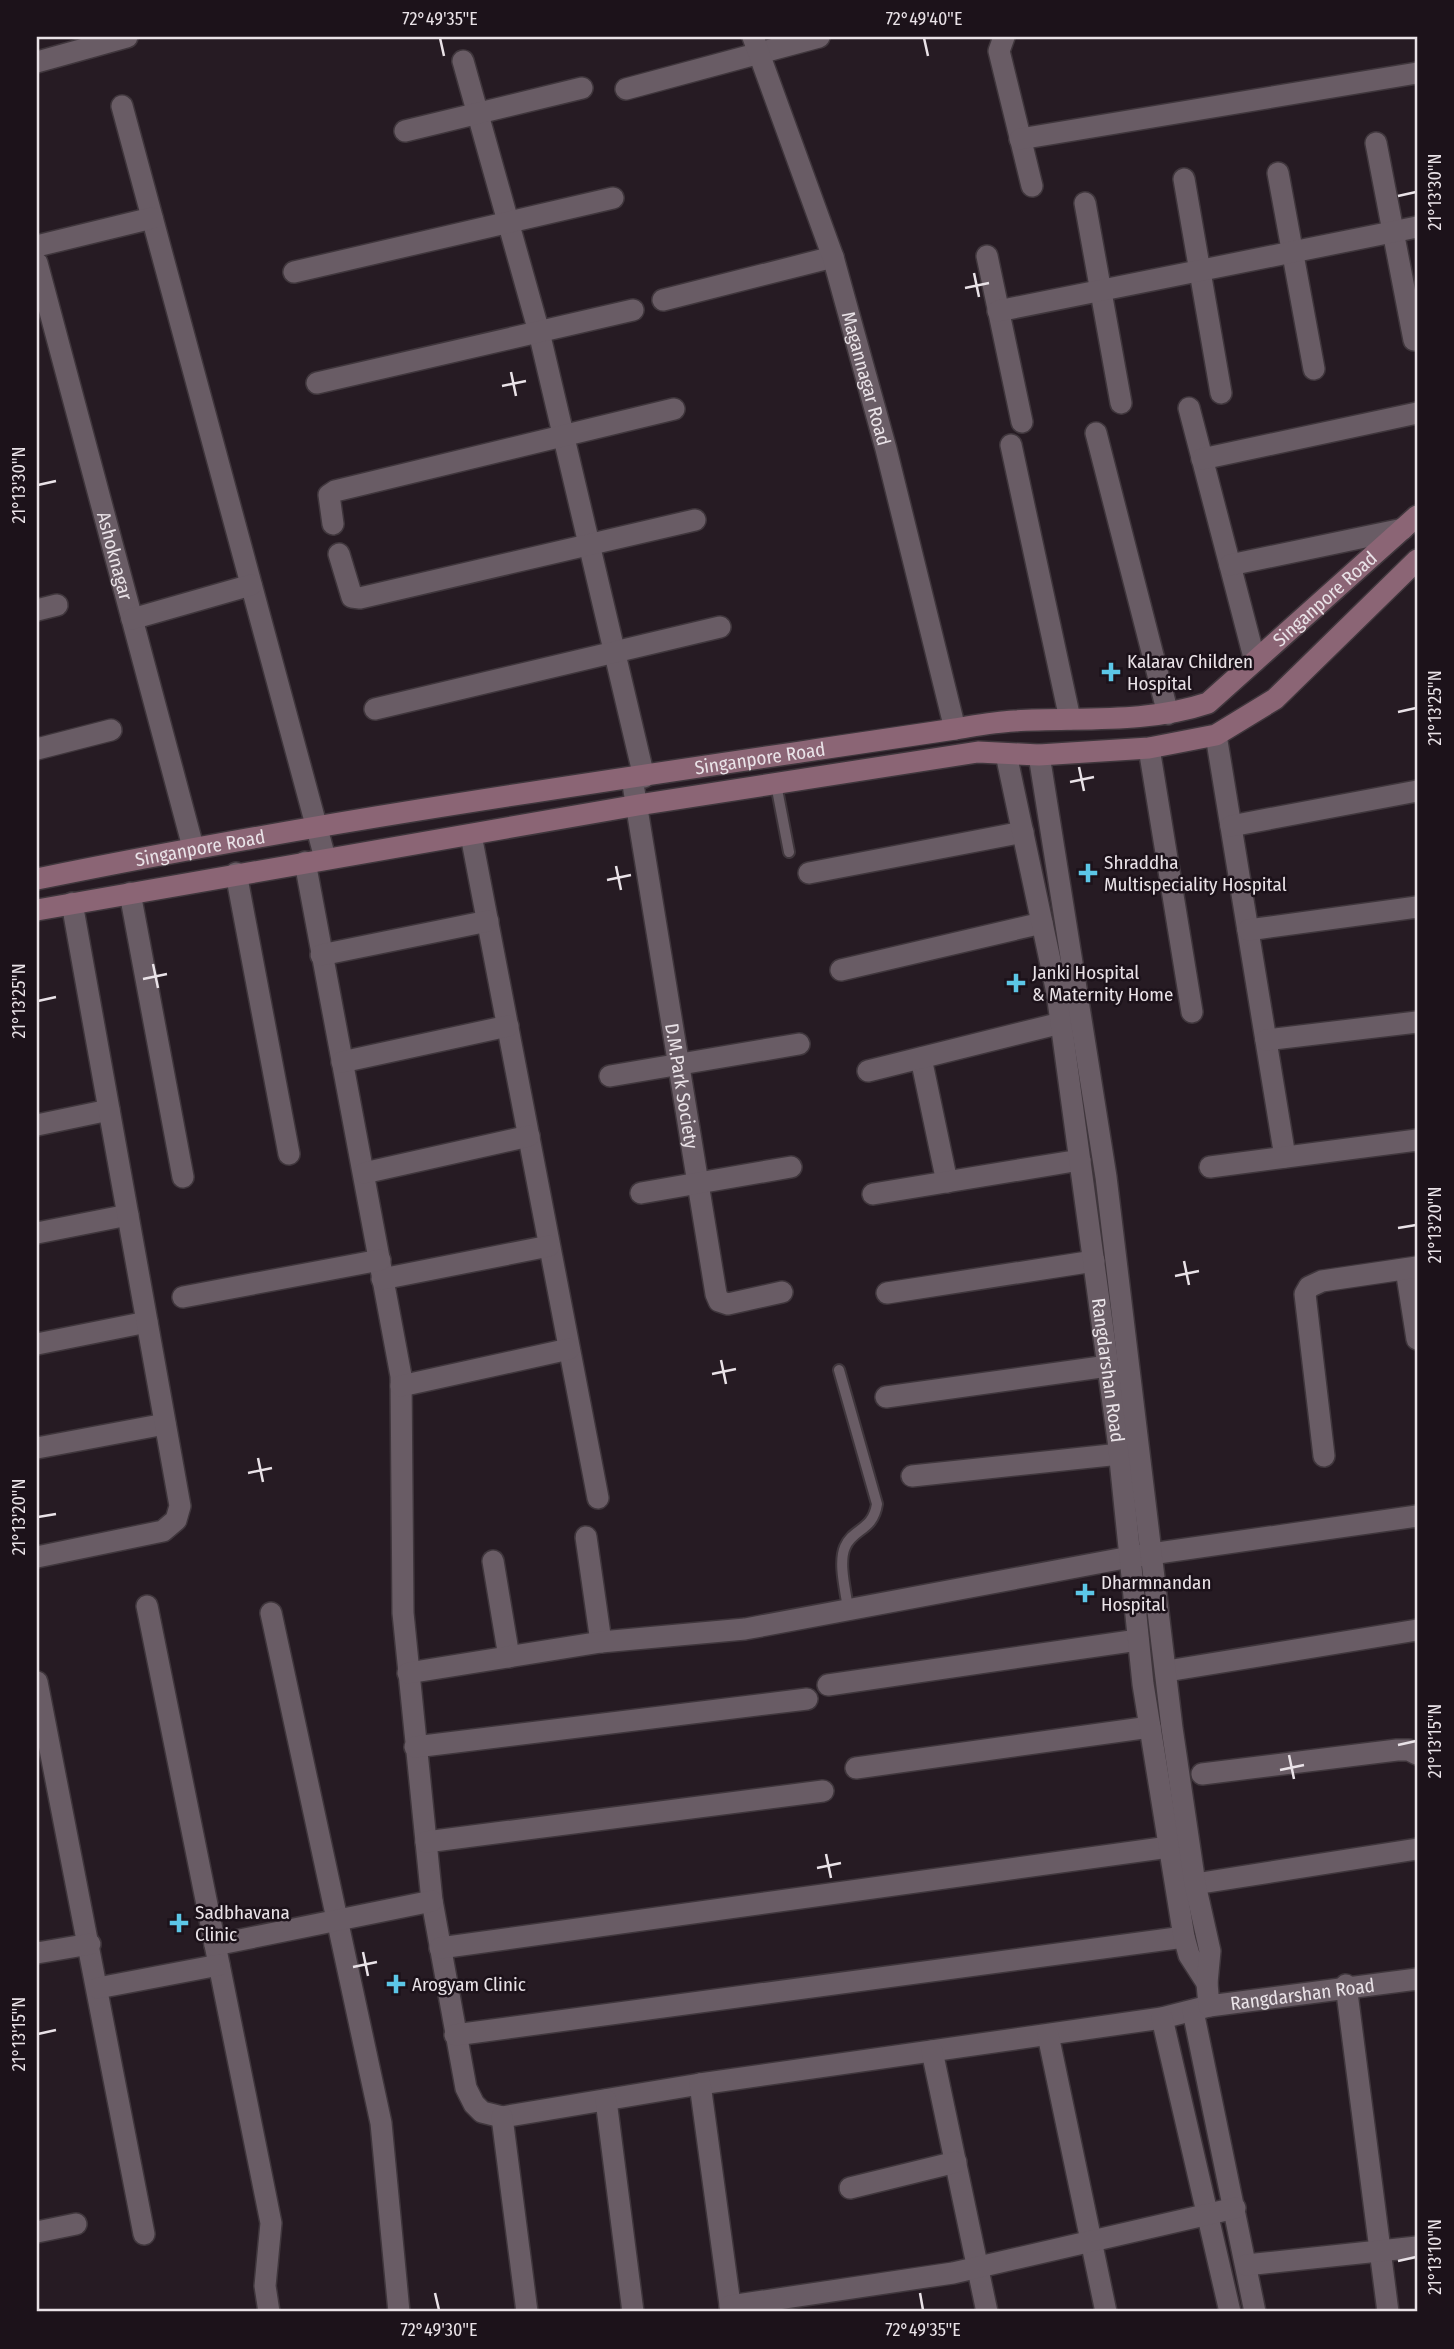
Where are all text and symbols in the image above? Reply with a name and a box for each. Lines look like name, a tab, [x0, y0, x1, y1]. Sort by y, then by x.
text: 72°49'35"E	[402, 8, 478, 30]
text: 72°49'40"E	[886, 8, 962, 30]
text: 21°13'30"N	[1424, 154, 1446, 230]
street label: Magannagar Road	[837, 309, 896, 448]
text: 21°13'30"N	[8, 447, 30, 523]
street label: Ashoknagar	[92, 509, 138, 603]
street label: Singanpore Road	[1268, 546, 1381, 651]
place label: Kalarav Children Hospital	[1127, 650, 1253, 695]
marker: Kalarav Children Hospital	[1101, 662, 1121, 682]
text: 21°13'25"N	[1424, 670, 1446, 746]
street label: Singanpore Road	[693, 737, 827, 779]
street label: Singanpore Road	[133, 825, 267, 871]
place label: Shraddha Multispeciality Hospital	[1104, 851, 1287, 896]
marker: Shraddha Multispeciality Hospital	[1078, 863, 1098, 883]
place label: Janki Hospital & Maternity Home	[1032, 961, 1173, 1006]
text: 21°13'25"N	[8, 963, 30, 1039]
marker: Janki Hospital & Maternity Home	[1006, 973, 1026, 993]
street label: D.M.Park Society	[661, 1021, 704, 1151]
text: 21°13'20"N	[1424, 1187, 1446, 1263]
street label: Rangdarshan Road	[1087, 1297, 1130, 1444]
text: 21°13'20"N	[8, 1479, 30, 1555]
place label: Dharmnandan Hospital	[1101, 1571, 1211, 1616]
marker: Dharmnandan Hospital	[1075, 1583, 1095, 1603]
text: 21°13'15"N	[1424, 1704, 1446, 1778]
place label: Sadbhavana Clinic	[195, 1901, 290, 1946]
marker: Sadbhavana Clinic	[169, 1913, 189, 1933]
place label: Arogyam Clinic	[412, 1973, 526, 1996]
street label: Rangdarshan Road	[1229, 1973, 1376, 2015]
marker: Arogyam Clinic	[386, 1974, 406, 1994]
text: 21°13'15"N	[8, 1997, 30, 2071]
text: 21°13'10"N	[1424, 2219, 1446, 2295]
text: 72°49'30"E	[401, 2319, 477, 2341]
text: 72°49'35"E	[885, 2319, 961, 2341]

